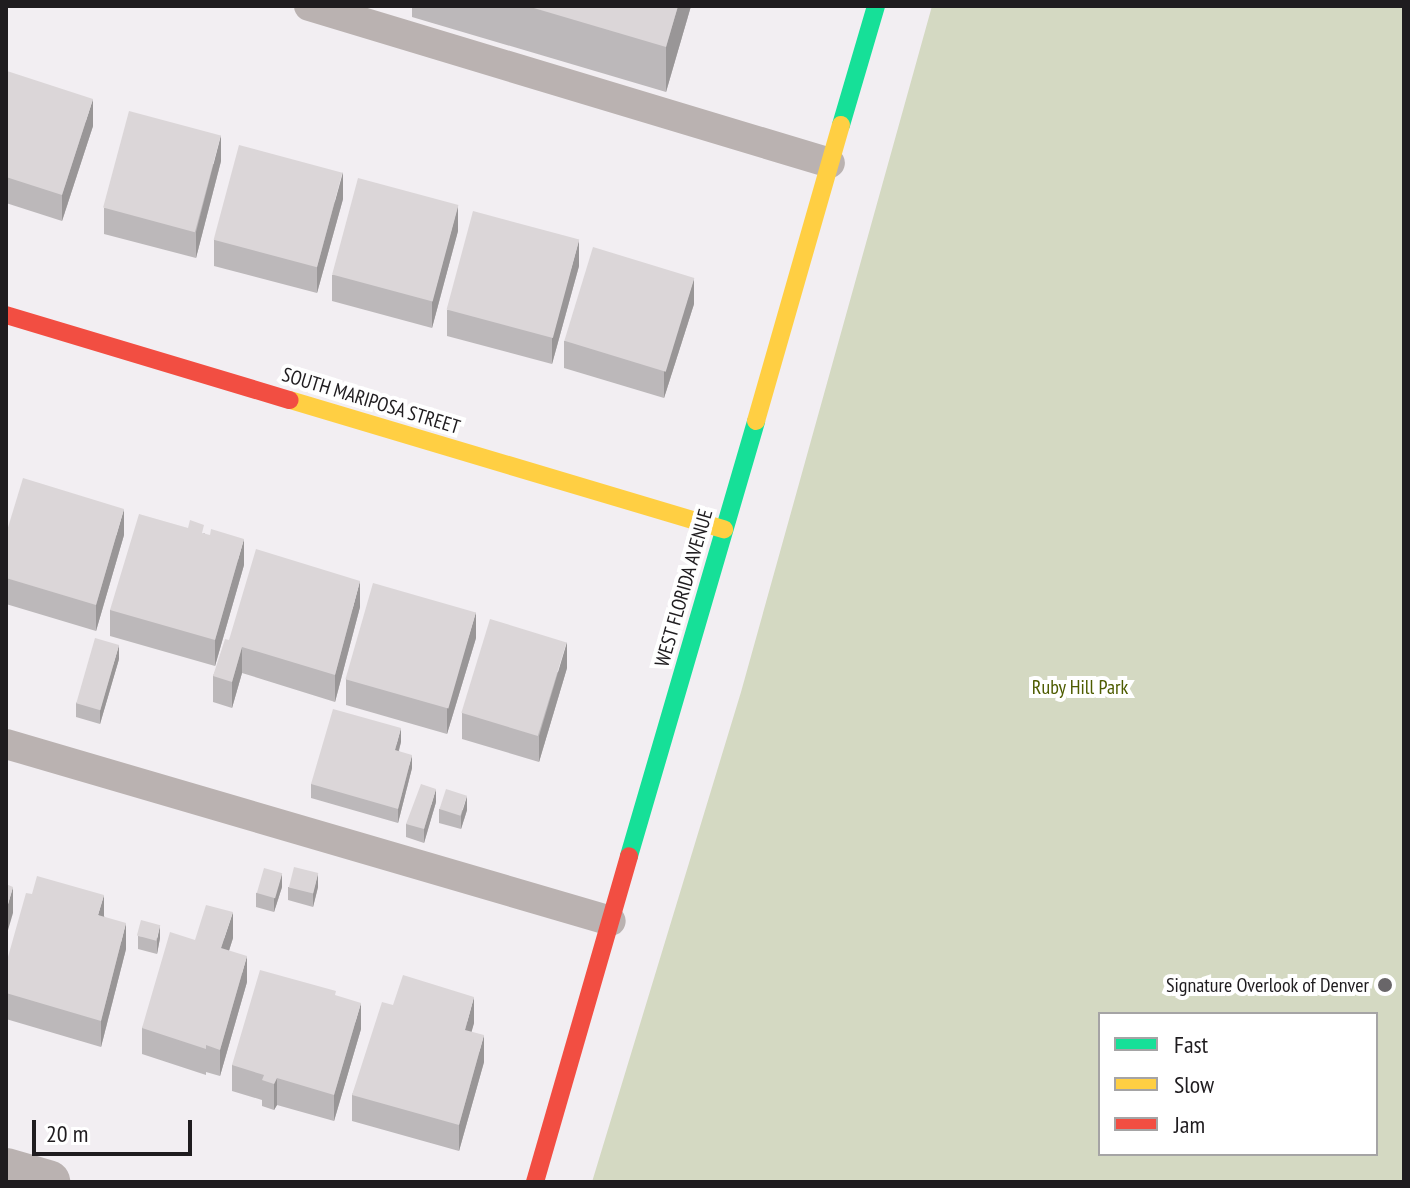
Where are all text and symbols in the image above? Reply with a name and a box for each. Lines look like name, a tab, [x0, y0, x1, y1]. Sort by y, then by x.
street label: SOUTH MARIPOSA STREET	[279, 362, 463, 440]
street label: WEST FLORIDA AVENUE	[650, 506, 718, 670]
park label: Ruby Hill Park	[1032, 675, 1128, 699]
place label: Signature Overlook of Denver	[1165, 973, 1369, 997]
marker: Signature Overlook of Denver	[1376, 976, 1394, 994]
legend	[1098, 1012, 1378, 1156]
text: Fast	[1174, 1029, 1208, 1060]
text: Slow	[1174, 1069, 1214, 1100]
scale bar	[36, 1104, 196, 1154]
text: Jam	[1174, 1109, 1205, 1140]
text: 20 m	[46, 1118, 88, 1149]

